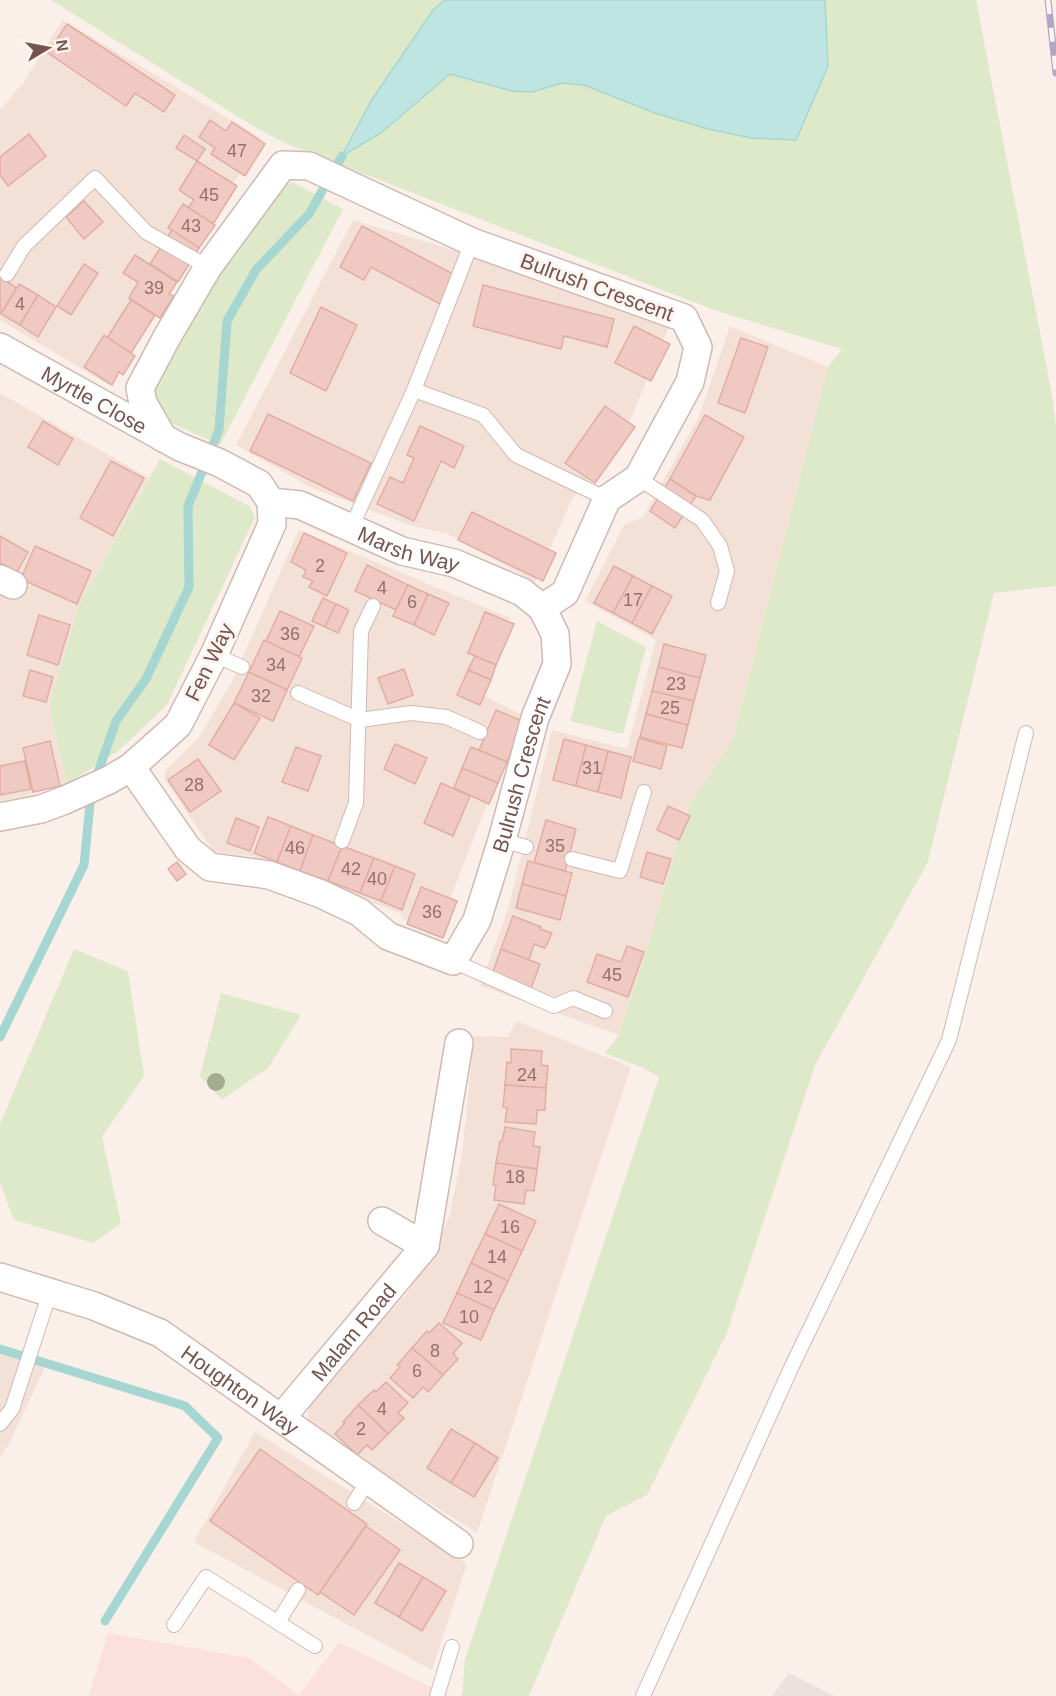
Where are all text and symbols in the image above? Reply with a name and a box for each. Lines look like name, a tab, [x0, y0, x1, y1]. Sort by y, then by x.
north arrow	[18, 18, 78, 78]
text: N	[53, 38, 72, 53]
house number: 47	[227, 141, 247, 161]
house number: 45	[199, 185, 219, 205]
house number: 43	[181, 216, 201, 236]
street label: Bulrush Crescent	[517, 249, 677, 325]
house number: 39	[144, 278, 164, 298]
house number: 4	[15, 294, 25, 314]
street label: Myrtle Close	[38, 361, 151, 438]
street label: Marsh Way	[355, 521, 464, 576]
house number: 2	[315, 556, 325, 576]
house number: 4	[377, 578, 387, 598]
house number: 17	[623, 590, 643, 610]
house number: 6	[407, 592, 417, 612]
street label: Fen Way	[180, 619, 238, 704]
house number: 36	[280, 624, 300, 644]
house number: 34	[266, 655, 286, 675]
house number: 23	[666, 674, 686, 694]
house number: 32	[251, 686, 271, 706]
street label: Bulrush Crescent	[487, 693, 554, 855]
house number: 25	[660, 698, 680, 718]
house number: 31	[582, 758, 602, 778]
house number: 28	[184, 775, 204, 795]
house number: 35	[545, 836, 565, 856]
house number: 46	[285, 838, 305, 858]
house number: 42	[341, 859, 361, 879]
house number: 40	[367, 869, 387, 889]
house number: 36	[422, 902, 442, 922]
house number: 45	[602, 965, 622, 985]
house number: 24	[517, 1065, 537, 1085]
house number: 18	[505, 1167, 525, 1187]
house number: 16	[500, 1217, 520, 1237]
house number: 14	[487, 1247, 507, 1267]
house number: 12	[473, 1277, 493, 1297]
street label: Malam Road	[306, 1279, 400, 1385]
house number: 10	[459, 1307, 479, 1327]
street label: Houghton Way	[177, 1340, 304, 1439]
house number: 8	[430, 1341, 440, 1361]
house number: 6	[412, 1361, 422, 1381]
house number: 4	[377, 1399, 387, 1419]
house number: 2	[356, 1419, 366, 1439]

